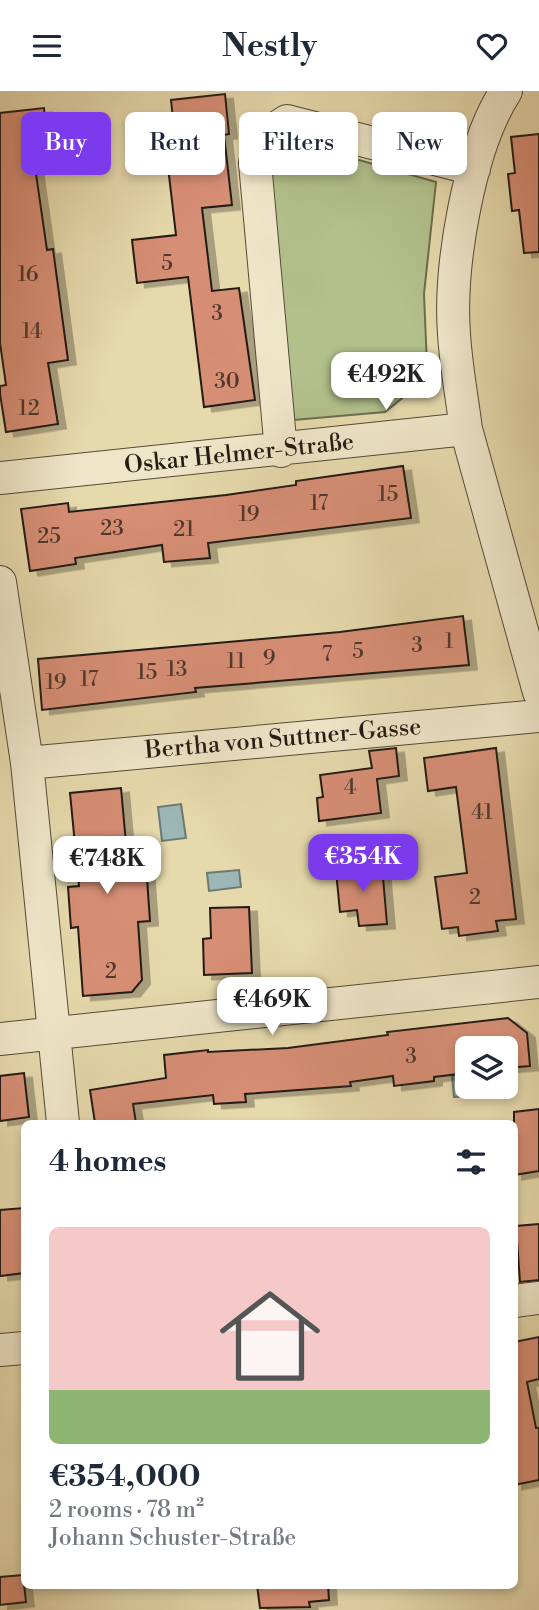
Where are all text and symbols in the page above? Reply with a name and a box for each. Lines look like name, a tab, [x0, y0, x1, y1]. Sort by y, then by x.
text: Nestly	[222, 26, 317, 66]
icon: menu	[28, 27, 66, 65]
icon: heart	[473, 27, 511, 65]
chip: Buy	[21, 112, 111, 175]
chip: Rent	[125, 112, 225, 175]
chip: Filters	[239, 112, 358, 175]
chip: New	[372, 112, 467, 175]
house number: 5	[161, 251, 173, 277]
house number: 16	[17, 262, 39, 288]
house number: 3	[211, 301, 223, 327]
house number: 14	[22, 319, 42, 345]
pin: €492K	[337, 353, 435, 412]
text: €492K	[347, 361, 425, 389]
house number: 30	[214, 369, 240, 395]
house number: 12	[18, 396, 40, 422]
street label: Oskar Helmer-Straße	[123, 427, 355, 481]
house number: 15	[378, 482, 398, 508]
house number: 17	[310, 491, 329, 517]
house number: 19	[238, 502, 260, 528]
house number: 23	[100, 516, 124, 542]
house number: 21	[173, 517, 195, 543]
house number: 25	[37, 524, 61, 550]
house number: 1	[444, 629, 454, 655]
house number: 3	[411, 633, 423, 659]
house number: 5	[352, 639, 364, 665]
house number: 7	[322, 642, 333, 668]
house number: 9	[263, 646, 275, 672]
house number: 11	[227, 649, 245, 675]
house number: 13	[167, 657, 187, 683]
house number: 15	[137, 660, 157, 686]
house number: 17	[80, 667, 99, 693]
house number: 19	[45, 670, 67, 696]
street label: Bertha von Suttner-Gasse	[143, 712, 422, 766]
house number: 4	[344, 775, 356, 801]
house number: 41	[471, 800, 493, 826]
pin: €354K	[314, 835, 412, 894]
pin: €748K	[58, 837, 156, 896]
text: €354K	[324, 843, 402, 871]
text: €748K	[69, 845, 145, 873]
house number: 2	[469, 885, 481, 911]
house number: 2	[105, 959, 117, 985]
pin: €469K	[223, 977, 321, 1037]
text: €469K	[233, 986, 311, 1014]
map controls	[455, 1036, 518, 1099]
button: layers	[455, 1036, 518, 1099]
house number: 3	[405, 1044, 417, 1070]
text: 4 homes	[49, 1143, 166, 1181]
icon: filters	[452, 1143, 490, 1181]
icon: home	[207, 1273, 333, 1399]
text: €354,000	[49, 1458, 200, 1496]
text: 2 rooms · 78 m²	[49, 1496, 204, 1524]
text: Johann Schuster-Straße	[49, 1524, 296, 1552]

